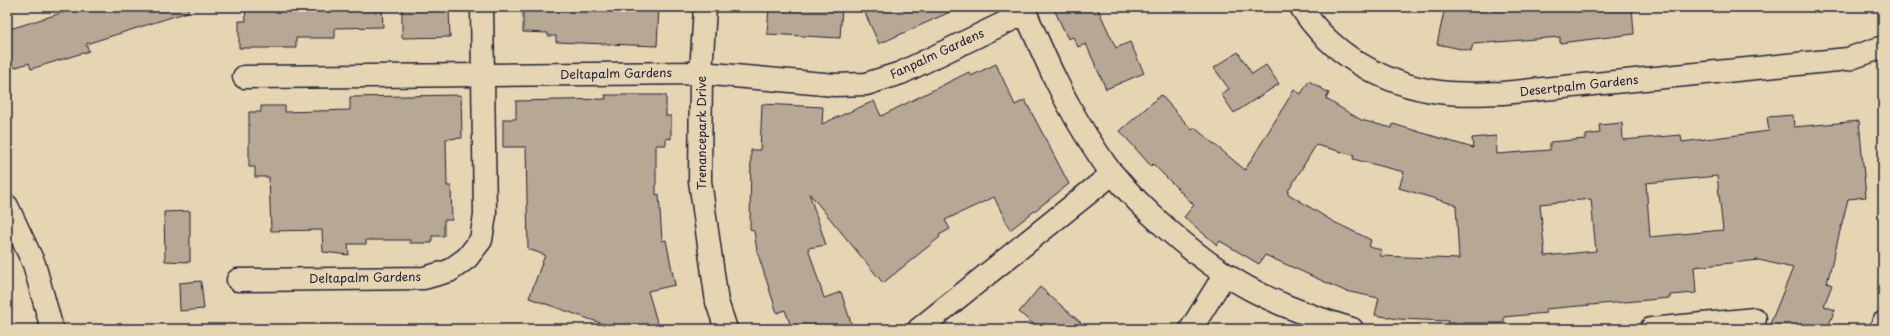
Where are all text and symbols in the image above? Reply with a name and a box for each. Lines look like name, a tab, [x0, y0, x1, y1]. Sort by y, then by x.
street label: Fanpalm Gardens	[887, 23, 987, 83]
street label: Deltapalm Gardens	[560, 63, 673, 83]
street label: Desertpalm Gardens	[1519, 70, 1640, 100]
street label: Trenancepark Drive	[692, 76, 710, 190]
street label: Deltapalm Gardens	[309, 267, 422, 287]

